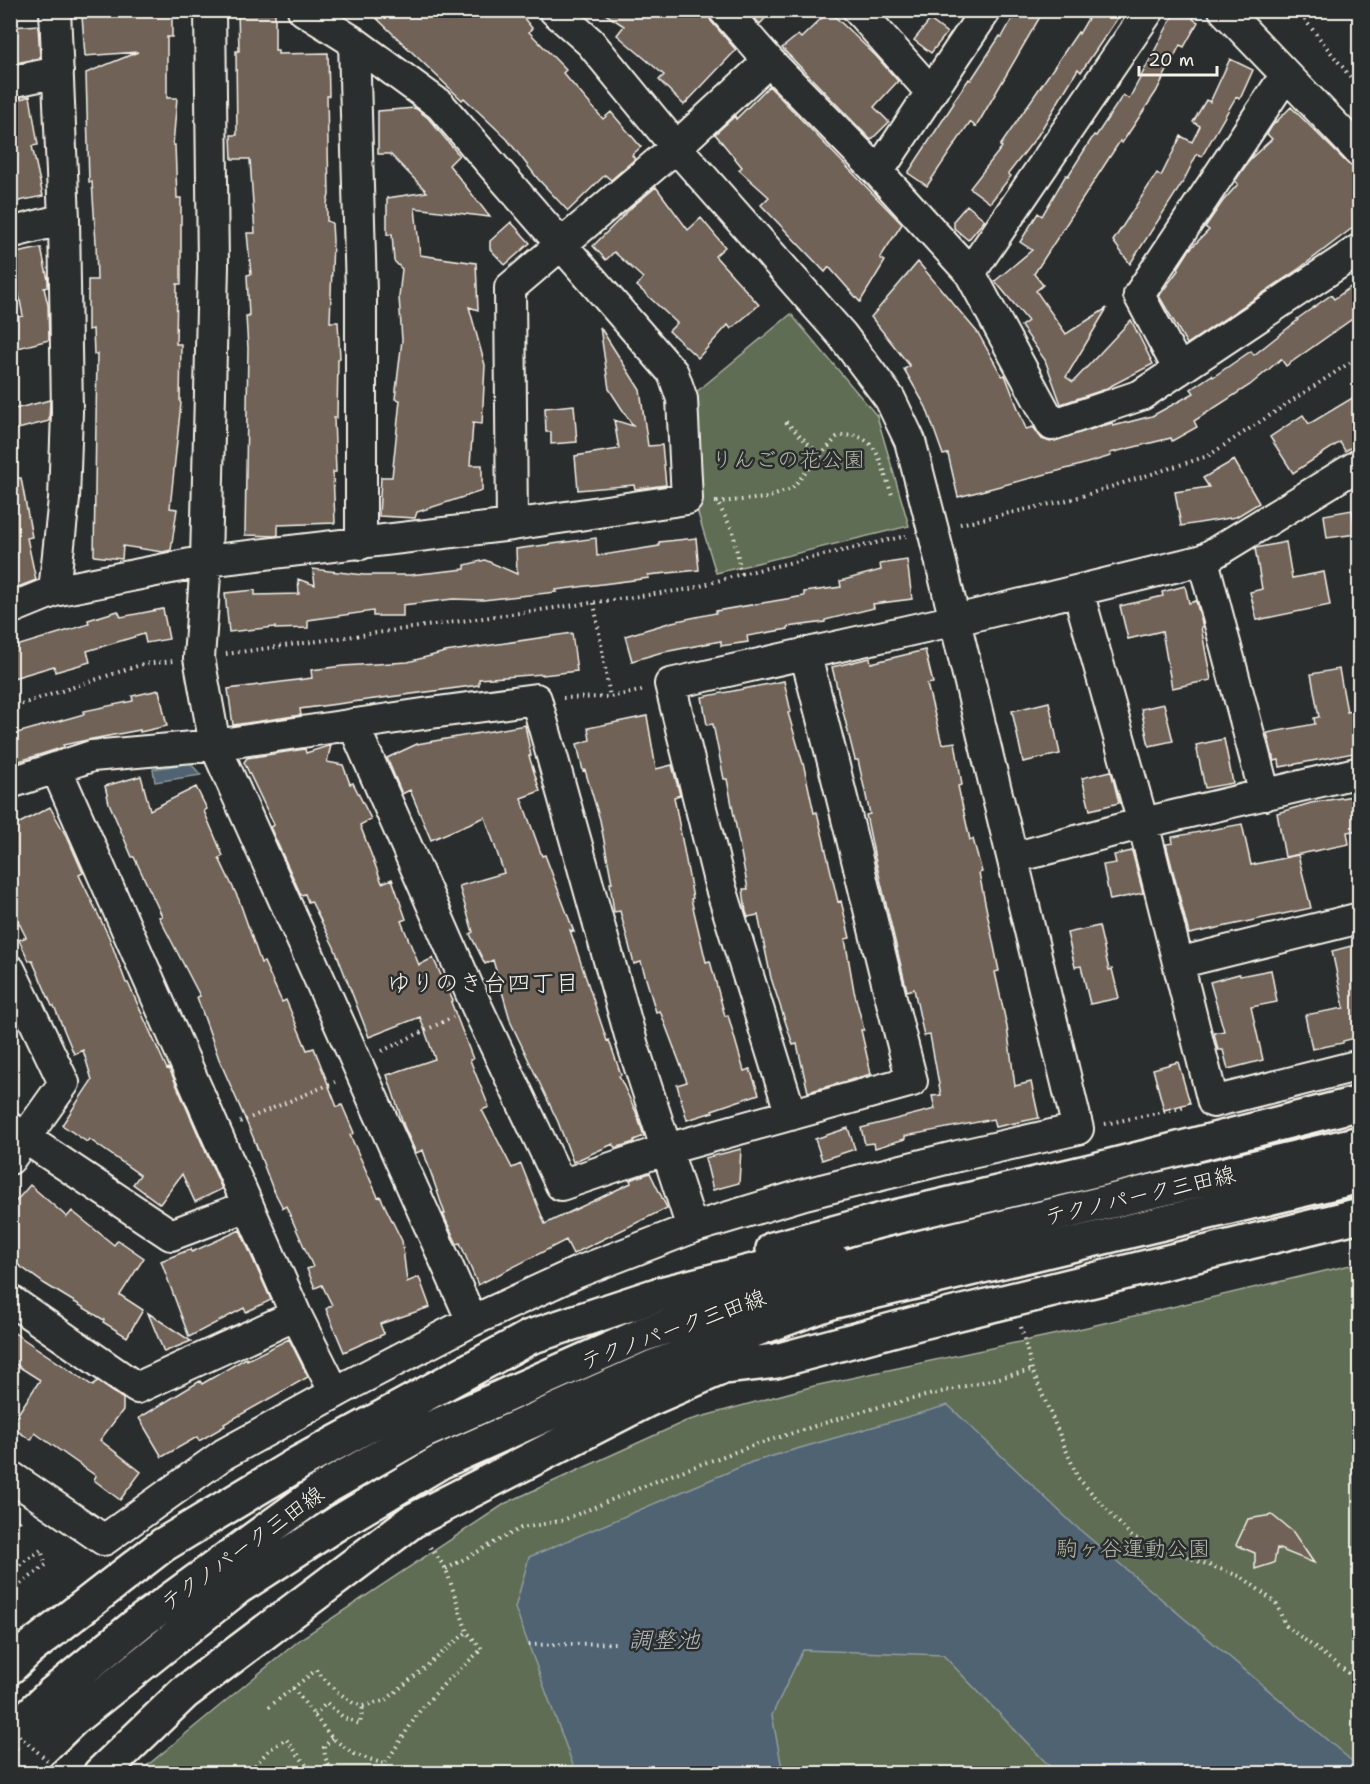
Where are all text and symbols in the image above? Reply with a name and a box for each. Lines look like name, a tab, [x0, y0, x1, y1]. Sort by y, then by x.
scale bar	[1139, 39, 1217, 77]
text: 20 m	[1148, 48, 1194, 72]
park label: りんごの花公園	[711, 445, 865, 474]
district label: ゆりのき台四丁目	[387, 967, 579, 999]
street label: テクノパーク三田線	[1042, 1159, 1238, 1232]
street label: テクノパーク三田線	[577, 1283, 770, 1376]
street label: テクノパーク三田線	[155, 1479, 330, 1617]
park label: 駒ヶ谷運動公園	[1056, 1534, 1210, 1563]
water label: 調整池	[628, 1624, 701, 1656]

